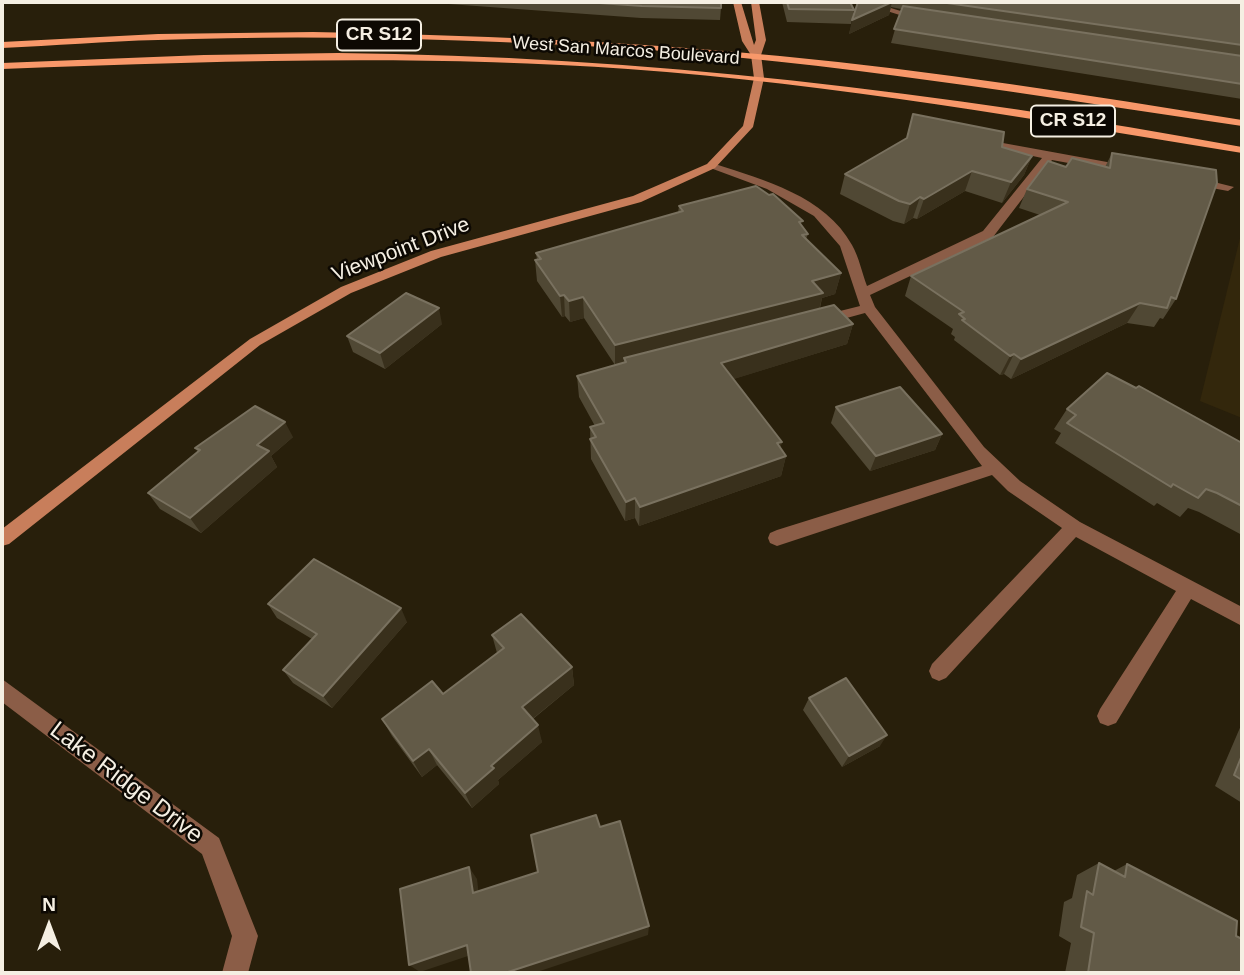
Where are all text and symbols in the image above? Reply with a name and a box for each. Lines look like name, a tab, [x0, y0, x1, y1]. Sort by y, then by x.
road number: CR S12	[337, 20, 421, 50]
street label: West San Marcos Boulevard	[512, 32, 740, 70]
road number: CR S12	[1031, 105, 1115, 136]
street label: Viewpoint Drive	[329, 212, 473, 288]
street label: Lake Ridge Drive	[44, 716, 208, 850]
north arrow	[14, 891, 84, 961]
text: N	[42, 894, 56, 915]

